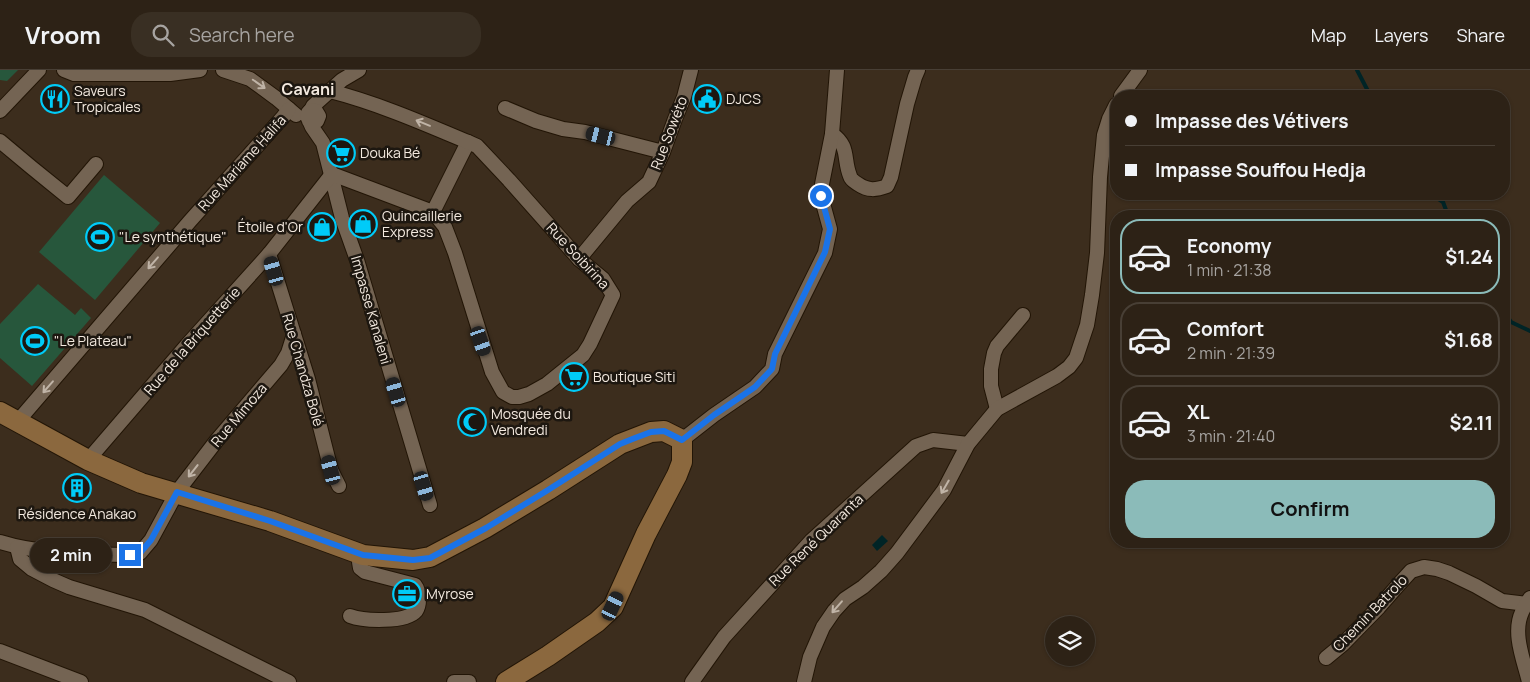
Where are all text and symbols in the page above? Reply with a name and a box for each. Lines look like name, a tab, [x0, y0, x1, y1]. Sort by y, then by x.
search box	[131, 12, 481, 57]
text: Vroom	[25, 18, 101, 51]
icon: search	[149, 21, 177, 49]
text: Search here	[189, 22, 295, 48]
text: Map	[1311, 23, 1346, 47]
text: Layers	[1374, 23, 1428, 47]
text: Share	[1456, 23, 1505, 47]
district label: Cavani	[282, 78, 334, 100]
one-way arrow	[252, 79, 266, 90]
place label: Saveurs Tropicales	[74, 81, 141, 116]
restaurant icon: Saveurs Tropicales	[40, 84, 70, 114]
public building icon: DJCS	[692, 84, 722, 114]
place label: DJCS	[726, 89, 761, 108]
street label: Rue Sowéto	[646, 93, 691, 172]
text: Impasse des Vétivers	[1155, 108, 1349, 134]
street label: Rue Mariame Halifa	[193, 111, 290, 215]
one-way arrow	[416, 118, 431, 128]
car	[584, 125, 617, 147]
supermarket icon: Douka Bé	[326, 138, 356, 168]
place label: Douka Bé	[360, 143, 420, 162]
text: Impasse Souffou Hedja	[1155, 157, 1366, 183]
route start	[810, 185, 832, 207]
place label: Quincaillerie Express	[382, 206, 462, 241]
shop icon: Quincaillerie Express	[348, 209, 378, 239]
shop icon: Étoile d'Or	[307, 212, 337, 242]
place label: Étoile d'Or	[237, 217, 303, 236]
street label: Rue Soibirina	[543, 218, 614, 293]
sports icon: "Le synthétique"	[85, 222, 115, 252]
place label: "Le synthétique"	[119, 227, 227, 246]
text: Economy	[1187, 233, 1271, 259]
icon: car	[1127, 234, 1172, 279]
text: $1.24	[1445, 244, 1493, 270]
street label: Impasse Kanaleni	[347, 253, 396, 366]
car	[262, 255, 285, 287]
one-way arrow	[148, 257, 159, 270]
text: 1 min · 21:38	[1187, 259, 1272, 281]
street label: Rue de la Briquetterie	[139, 282, 244, 399]
street label: Rue Chandza Bolé	[278, 311, 329, 429]
text: Comfort	[1187, 316, 1264, 342]
icon: car	[1127, 317, 1172, 362]
car	[469, 324, 492, 358]
sports icon: "Le Plateau"	[20, 326, 50, 356]
text: $1.68	[1444, 327, 1493, 353]
place label: "Le Plateau"	[54, 331, 132, 350]
text: 2 min · 21:39	[1187, 342, 1275, 364]
supermarket icon: Boutique Siti	[559, 362, 589, 392]
place label: Boutique Siti	[593, 367, 675, 386]
car	[384, 375, 407, 409]
street label: Rue Mimoza	[206, 379, 271, 451]
one-way arrow	[42, 380, 53, 393]
text: XL	[1187, 399, 1210, 425]
icon: car	[1127, 400, 1172, 445]
place label: Mosquée du Vendredi	[491, 404, 571, 439]
mosque icon: Mosquée du Vendredi	[457, 407, 487, 437]
text: $2.11	[1450, 410, 1493, 436]
text: 3 min · 21:40	[1187, 425, 1275, 447]
car	[319, 454, 342, 486]
one-way arrow	[188, 464, 199, 477]
car	[412, 469, 435, 503]
building icon: Résidence Anakao	[62, 473, 92, 503]
one-way arrow	[939, 479, 949, 494]
button: Confirm	[1125, 480, 1495, 538]
street label: Rue René Quaranta	[764, 489, 867, 590]
place label: Résidence Anakao	[18, 504, 136, 523]
callout: 2 min	[30, 538, 112, 572]
text: 2 min	[50, 544, 92, 566]
route end	[119, 544, 141, 566]
street label: Chemin Batrolo	[1328, 570, 1411, 655]
office icon: Myrose	[392, 579, 422, 609]
place label: Myrose	[426, 584, 474, 603]
car	[599, 589, 626, 623]
one-way arrow	[832, 601, 843, 614]
map controls	[1045, 616, 1095, 666]
button: layers	[1045, 616, 1095, 666]

